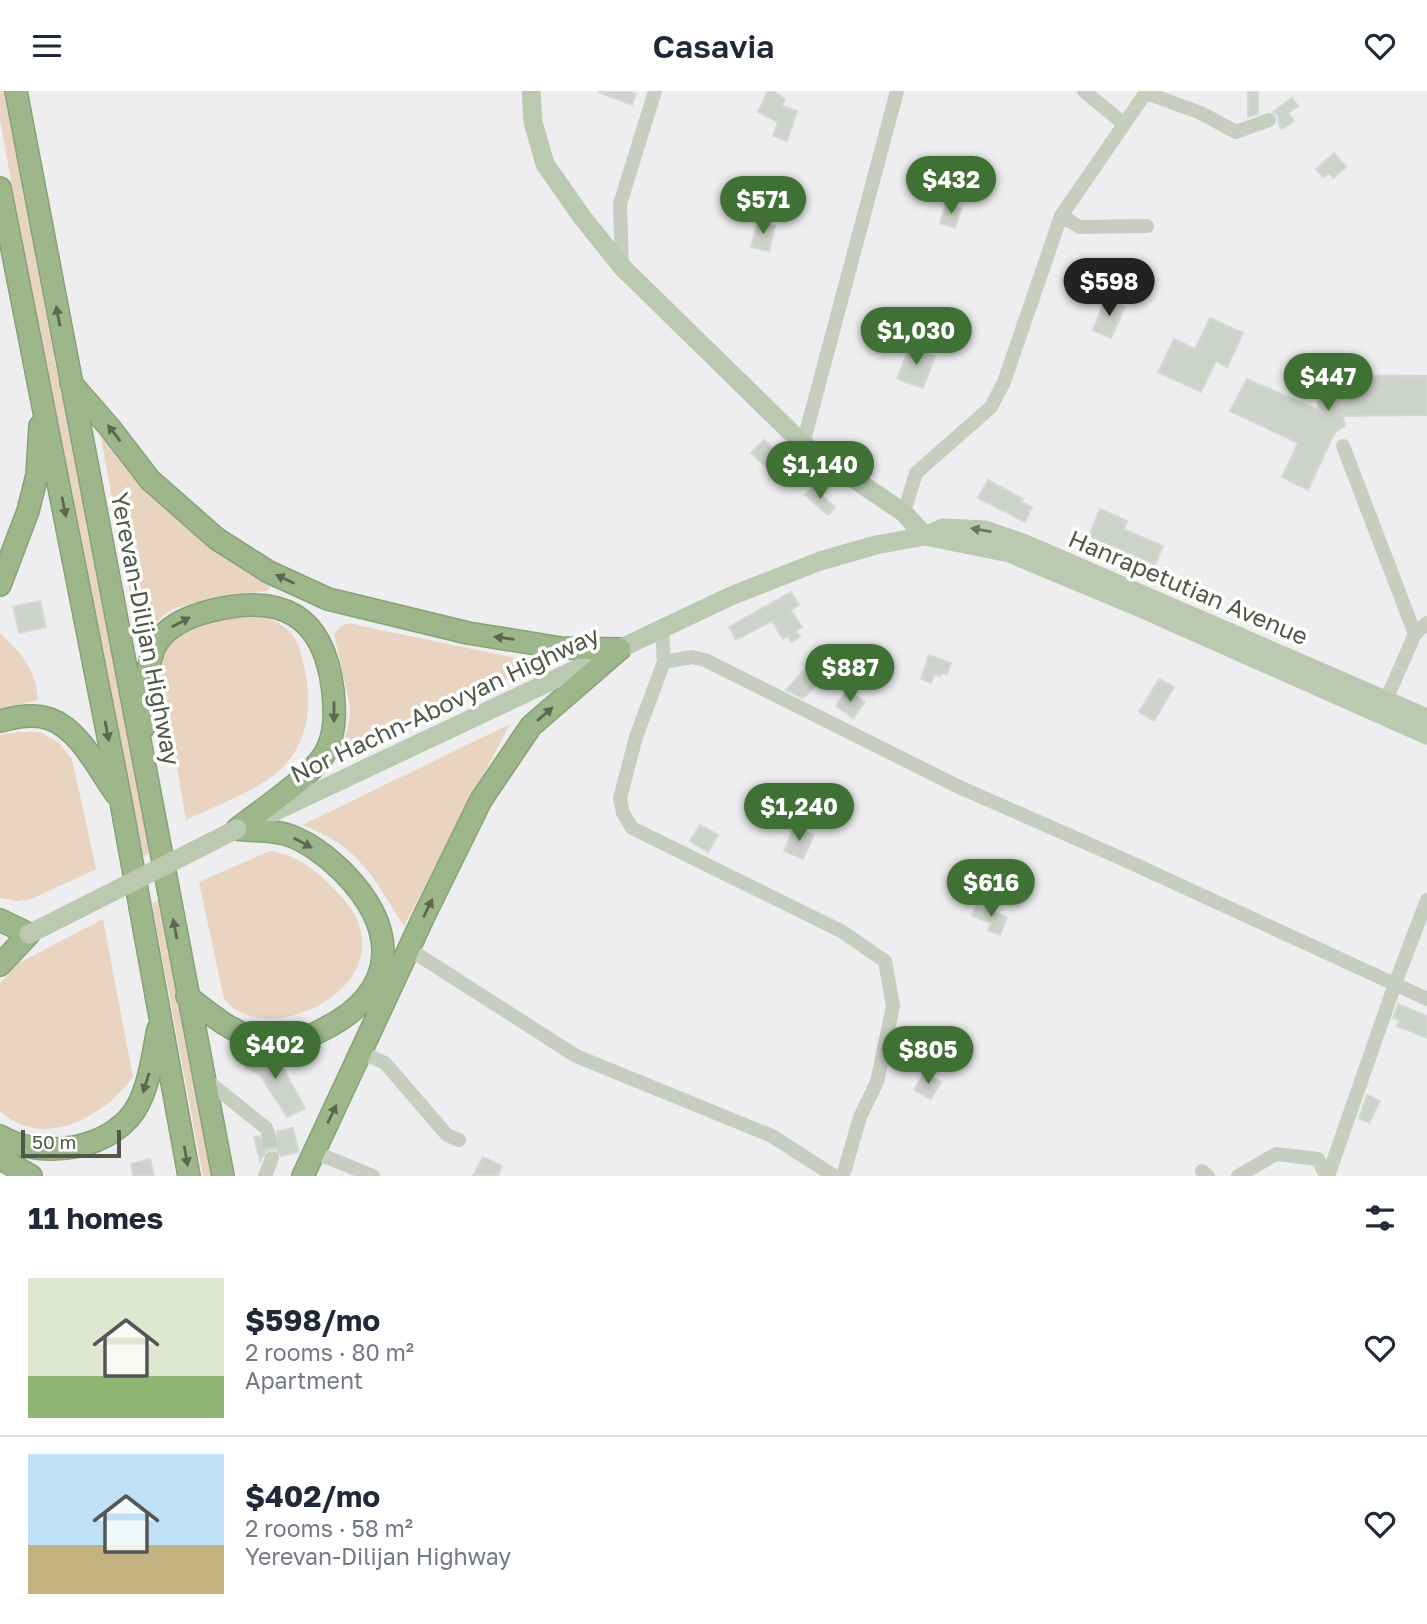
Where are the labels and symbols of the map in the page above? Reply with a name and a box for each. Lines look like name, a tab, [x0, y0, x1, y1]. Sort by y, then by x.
pin: $432	[910, 157, 992, 216]
pin: $571	[722, 177, 804, 236]
pin: $598	[1068, 259, 1150, 318]
one-way arrow	[52, 305, 63, 327]
pin: $1,030	[859, 307, 973, 367]
pin: $447	[1287, 353, 1369, 413]
one-way arrow	[107, 425, 122, 442]
pin: $1,140	[763, 441, 877, 501]
street label: Yerevan-Dilijan Highway	[106, 490, 187, 768]
one-way arrow	[58, 496, 69, 518]
street label: Hanrapetutian Avenue	[1065, 523, 1313, 650]
one-way arrow	[970, 525, 992, 536]
one-way arrow	[275, 574, 295, 585]
one-way arrow	[171, 616, 191, 628]
street label: Nor Hachn-Abovyan Highway	[286, 619, 603, 788]
one-way arrow	[493, 633, 515, 644]
pin: $887	[809, 645, 891, 704]
one-way arrow	[328, 701, 340, 723]
one-way arrow	[536, 706, 554, 722]
one-way arrow	[102, 720, 113, 742]
pin: $1,240	[742, 783, 856, 843]
one-way arrow	[293, 838, 313, 849]
pin: $616	[950, 859, 1032, 919]
one-way arrow	[423, 898, 434, 918]
one-way arrow	[169, 918, 180, 940]
pin: $402	[234, 1021, 316, 1081]
pin: $805	[887, 1027, 969, 1086]
one-way arrow	[140, 1073, 150, 1094]
one-way arrow	[326, 1104, 338, 1124]
scale bar	[21, 1127, 121, 1159]
one-way arrow	[181, 1146, 192, 1168]

